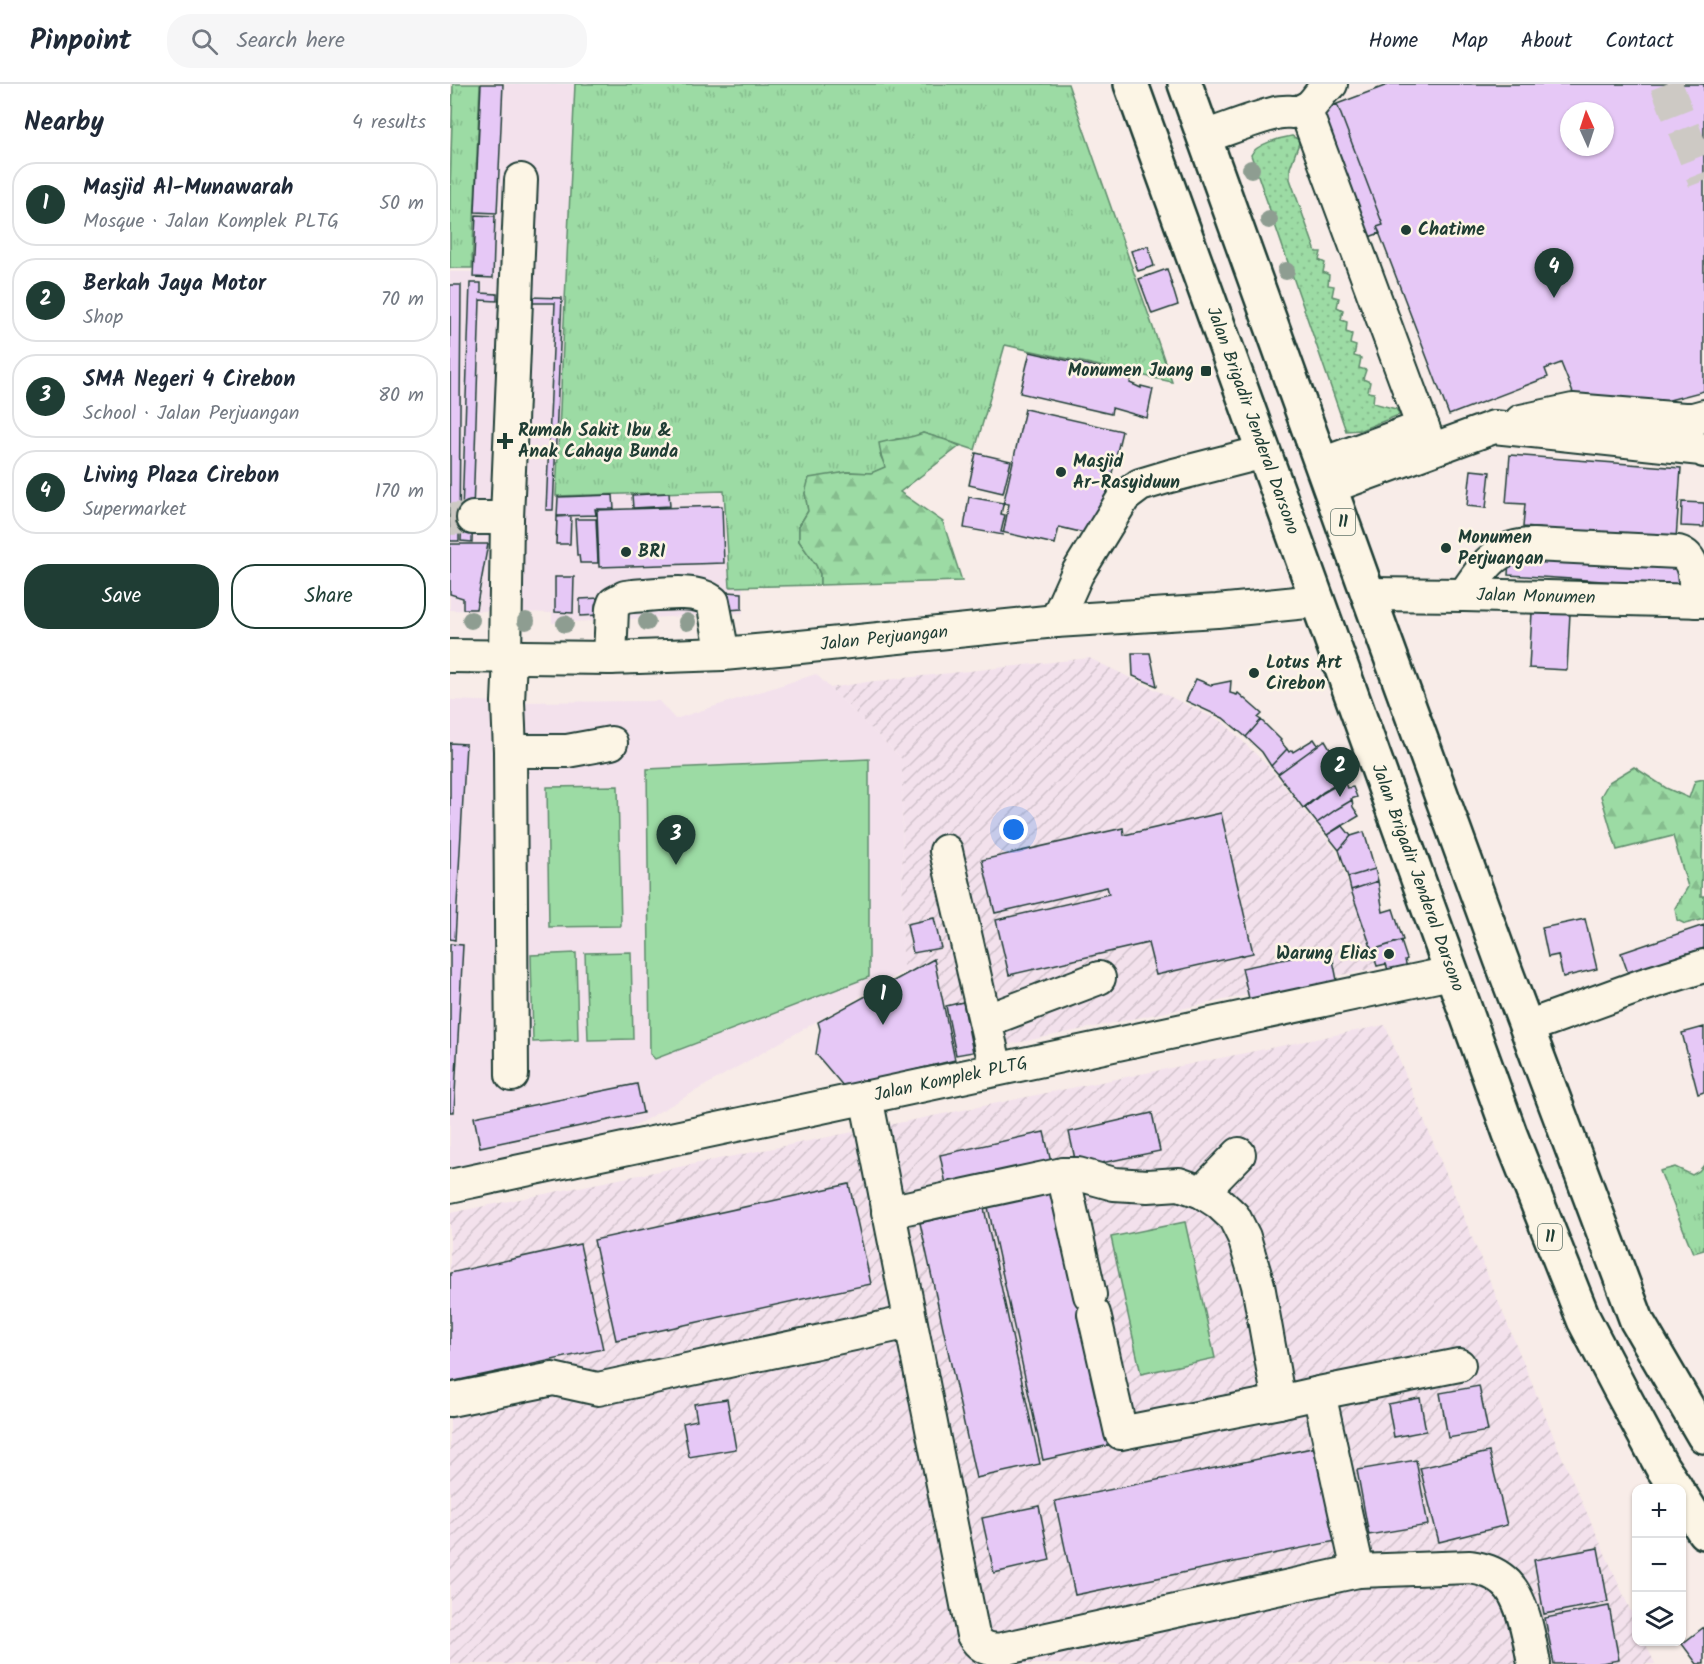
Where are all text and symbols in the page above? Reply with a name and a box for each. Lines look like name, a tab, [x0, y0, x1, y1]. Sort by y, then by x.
search box	[167, 14, 587, 68]
text: Pinpoint	[30, 19, 131, 64]
text: Search here	[236, 24, 345, 59]
icon: search	[188, 25, 221, 58]
text: Home	[1369, 25, 1418, 58]
text: Map	[1451, 25, 1488, 58]
text: About	[1521, 25, 1572, 58]
text: Contact	[1605, 25, 1674, 58]
text: Nearby	[24, 102, 104, 144]
north arrow	[1560, 102, 1614, 156]
text: 4 results	[352, 107, 426, 139]
text: Masjid Al-Munawarah	[83, 171, 293, 206]
text: 1	[42, 188, 49, 220]
text: 50 m	[379, 188, 424, 220]
text: Mosque · Jalan Komplek PLTG	[83, 206, 339, 238]
place label: Chatime	[1418, 216, 1485, 245]
marker: Chatime	[1399, 223, 1413, 237]
pin: 4	[1534, 248, 1574, 298]
text: Berkah Jaya Motor	[83, 267, 266, 302]
text: 2	[40, 284, 51, 316]
text: 70 m	[381, 284, 424, 316]
text: Shop	[83, 302, 123, 334]
street label: Jalan Brigadir Jenderal Darsono	[1198, 303, 1307, 539]
place label: Monumen Juang	[1068, 357, 1194, 386]
text: SMA Negeri 4 Cirebon	[83, 363, 295, 398]
marker: Monumen Juang	[1199, 364, 1213, 378]
text: 3	[40, 380, 51, 412]
text: 80 m	[378, 380, 424, 412]
text: School · Jalan Perjuangan	[83, 398, 300, 430]
place label: Rumah Sakit Ibu & Anak Cahaya Bunda	[518, 417, 678, 467]
marker: Rumah Sakit Ibu & Anak Cahaya Bunda	[496, 432, 514, 450]
place label: Masjid Ar-Rasyiduun	[1073, 448, 1180, 498]
text: Living Plaza Cirebon	[83, 459, 279, 494]
marker: Masjid Ar-Rasyiduun	[1054, 465, 1068, 479]
text: 4	[40, 476, 51, 508]
text: 170 m	[375, 476, 424, 508]
text: Supermarket	[83, 494, 186, 526]
road number: 11	[1331, 509, 1355, 535]
place label: Monumen Perjuangan	[1458, 524, 1544, 574]
place label: BRI	[638, 538, 666, 567]
marker: Monumen Perjuangan	[1439, 541, 1453, 555]
marker: BRI	[619, 545, 633, 559]
button: Save	[24, 564, 219, 629]
button: Share	[231, 564, 426, 629]
street label: Jalan Monumen	[1476, 581, 1596, 613]
street label: Jalan Perjuangan	[819, 618, 949, 659]
place label: Lotus Art Cirebon	[1266, 649, 1343, 699]
marker: Lotus Art Cirebon	[1247, 666, 1261, 680]
pin: 2	[1320, 748, 1360, 797]
street label: Jalan Brigadir Jenderal Darsono	[1363, 760, 1472, 996]
your location	[999, 815, 1028, 844]
pin: 3	[656, 816, 696, 865]
place label: Warung Elias	[1276, 940, 1378, 969]
marker: Warung Elias	[1382, 947, 1396, 961]
pin: 1	[864, 976, 902, 1025]
street label: Jalan Komplek PLTG	[871, 1049, 1030, 1110]
road number: 11	[1538, 1224, 1562, 1250]
map controls	[1632, 1484, 1686, 1646]
button: +	[1632, 1484, 1686, 1538]
button: −	[1632, 1538, 1686, 1592]
button: layers	[1632, 1592, 1686, 1646]

